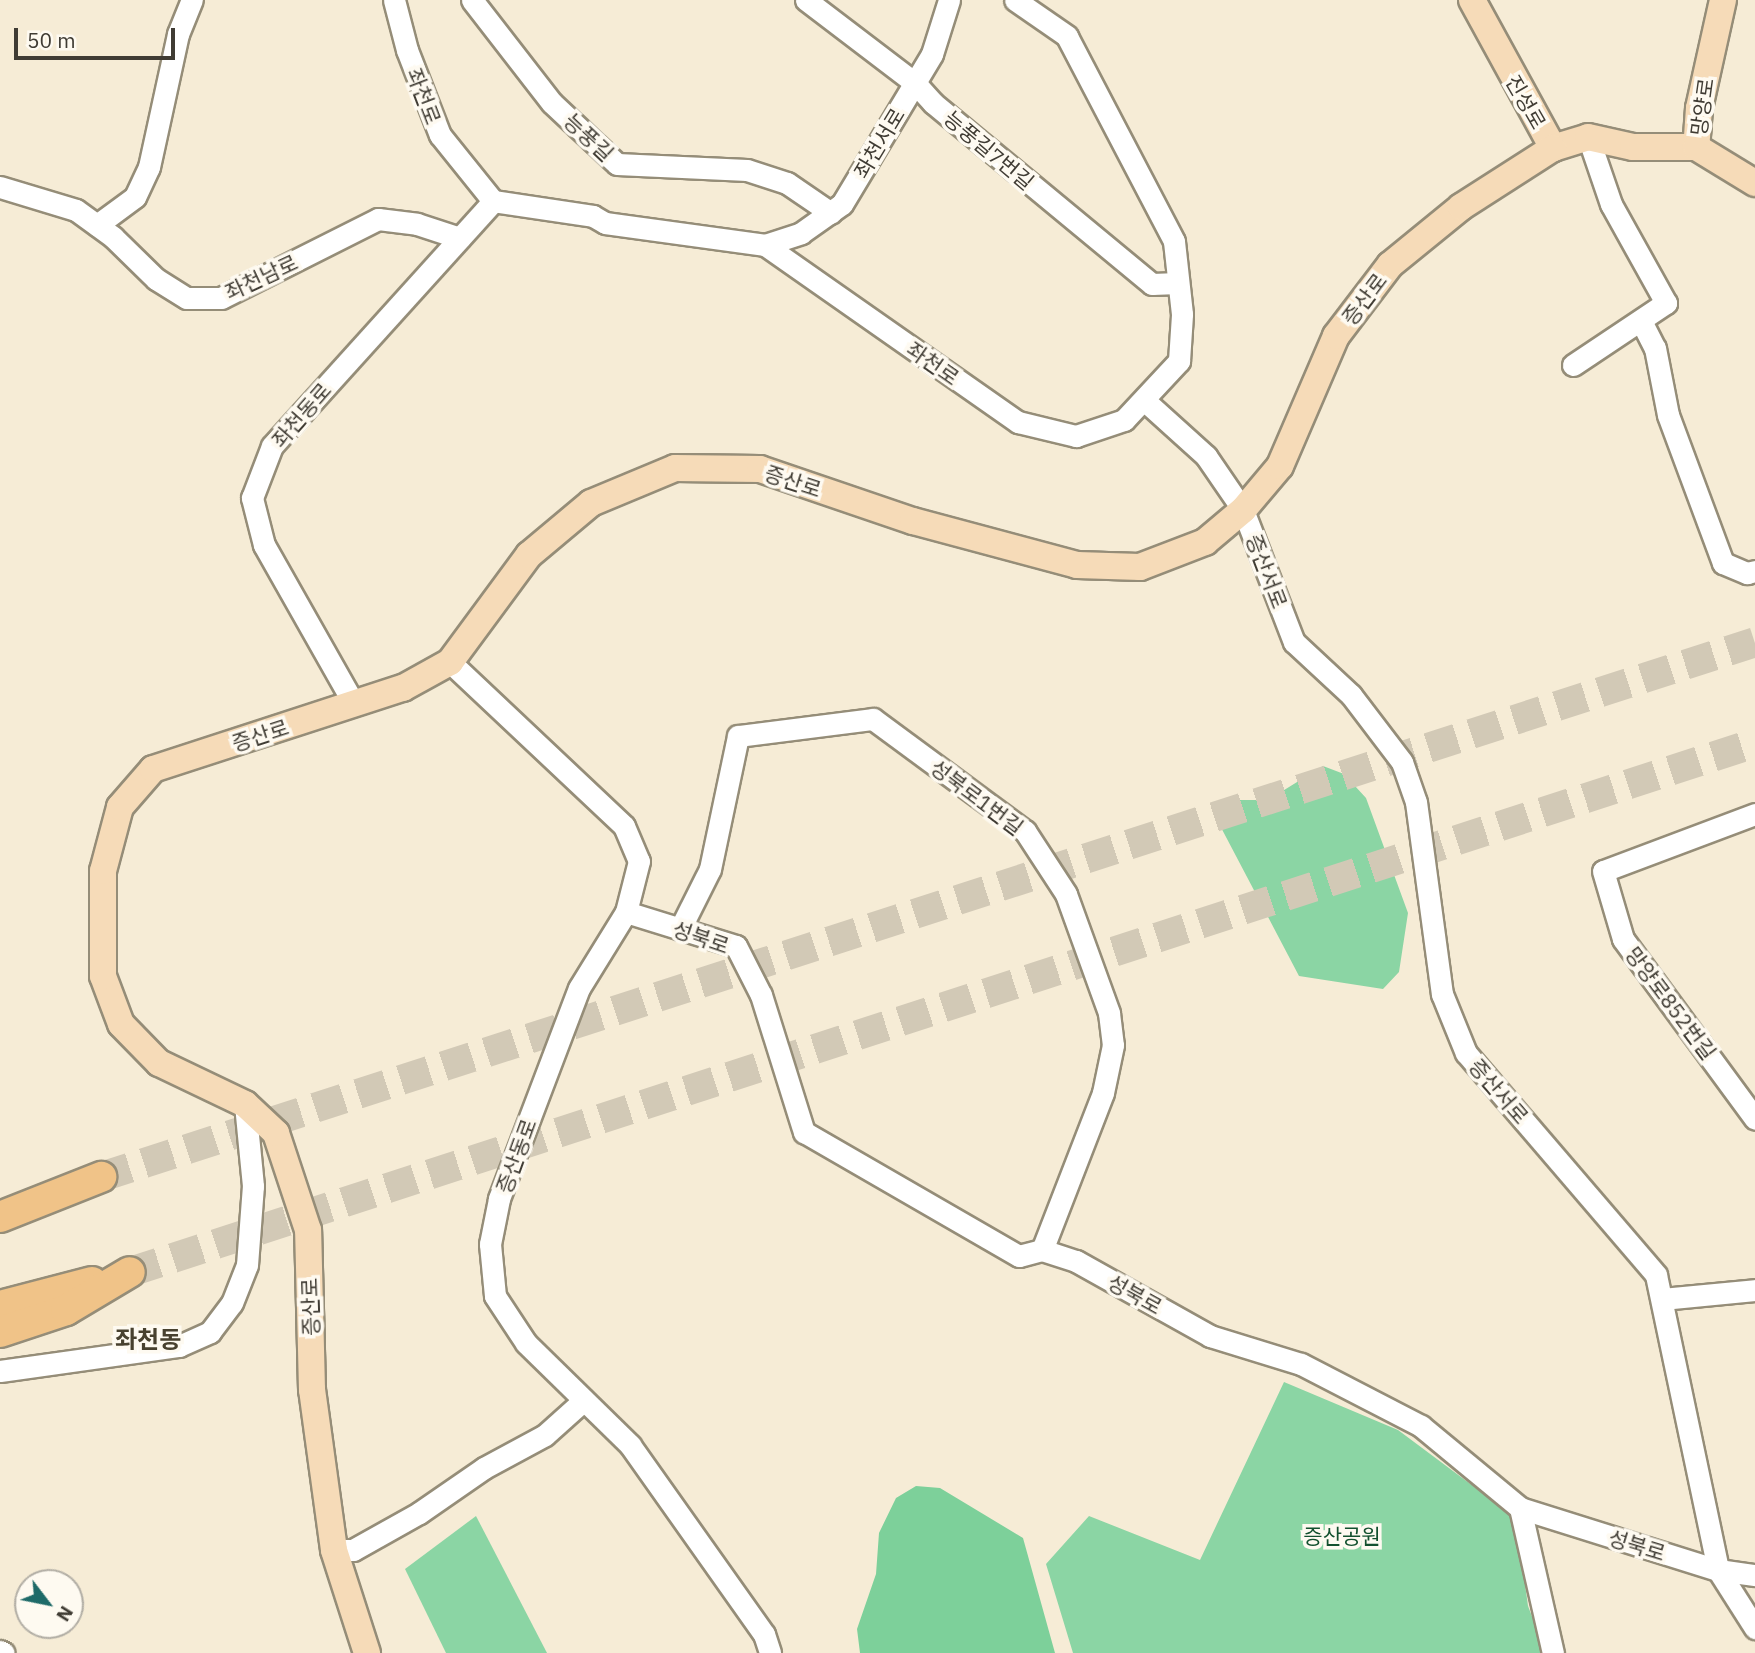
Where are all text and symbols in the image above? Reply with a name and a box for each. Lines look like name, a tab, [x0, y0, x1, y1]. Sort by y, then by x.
scale bar	[18, 14, 178, 58]
text: 50 m	[27, 26, 76, 54]
street label: 좌천로	[402, 64, 446, 128]
street label: 진성로	[1501, 71, 1551, 133]
street label: 망양로	[1685, 77, 1719, 137]
street label: 좌천서로	[848, 103, 910, 183]
street label: 능풍길7번길	[939, 105, 1039, 195]
street label: 능풍길	[559, 108, 619, 166]
street label: 좌천남로	[221, 249, 301, 305]
street label: 증산로	[1336, 268, 1392, 330]
street label: 좌천로	[902, 336, 964, 390]
street label: 좌천동로	[266, 378, 336, 452]
street label: 증산로	[762, 460, 824, 502]
street label: 증산서로	[1241, 530, 1293, 612]
street label: 증산로	[229, 714, 291, 756]
street label: 성북로1번길	[926, 754, 1028, 840]
street label: 성북로	[669, 916, 733, 958]
street label: 망양로852번길	[1620, 942, 1722, 1064]
street label: 증산서로	[1464, 1054, 1534, 1128]
street label: 증산동로	[491, 1115, 541, 1197]
street label: 성북로	[1104, 1269, 1166, 1319]
street label: 증산로	[296, 1278, 324, 1336]
district label: 좌천동	[115, 1326, 181, 1354]
park label: 증산공원	[1303, 1523, 1381, 1549]
street label: 성북로	[1606, 1524, 1668, 1566]
north arrow	[14, 1569, 84, 1639]
text: N	[51, 1602, 79, 1626]

